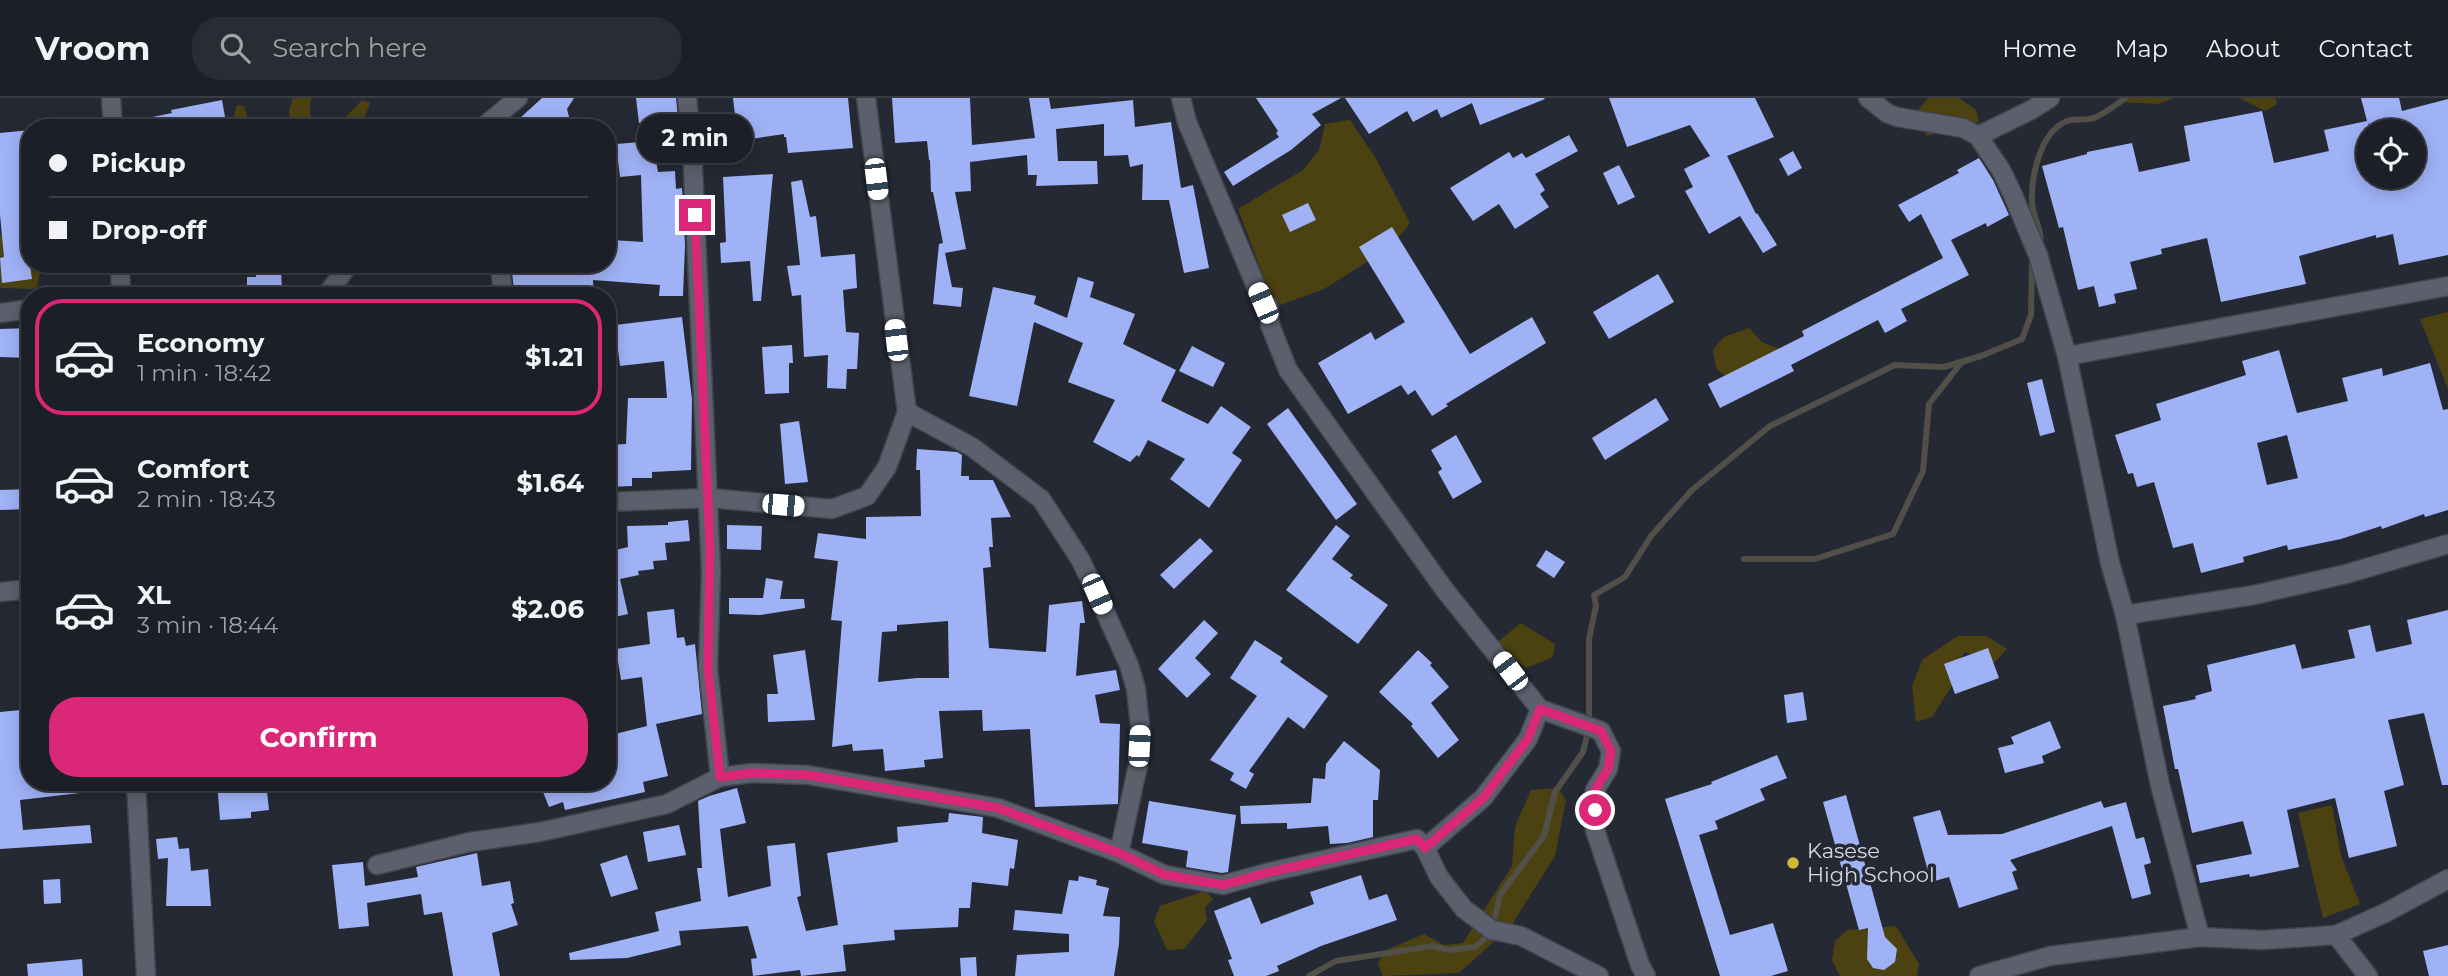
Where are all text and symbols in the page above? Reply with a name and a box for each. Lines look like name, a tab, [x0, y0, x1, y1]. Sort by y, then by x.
search box	[192, 17, 682, 80]
text: Vroom	[35, 28, 150, 68]
icon: search	[216, 29, 254, 67]
text: Search here	[272, 32, 427, 64]
text: Home	[2002, 34, 2077, 63]
text: Map	[2115, 34, 2168, 63]
text: About	[2206, 34, 2280, 63]
text: Contact	[2318, 34, 2413, 63]
callout: 2 min	[637, 114, 753, 162]
map controls	[2356, 119, 2426, 189]
button: locate	[2356, 119, 2426, 189]
text: 2 min	[661, 124, 729, 152]
text: Pickup	[91, 147, 186, 179]
car	[864, 157, 889, 201]
route end	[679, 199, 711, 231]
text: Drop-off	[91, 214, 206, 246]
car	[1246, 280, 1281, 326]
car	[884, 318, 909, 362]
icon: car	[53, 326, 116, 389]
text: Economy	[137, 327, 264, 359]
text: $1.21	[525, 341, 584, 373]
text: 1 min · 18:42	[137, 359, 271, 387]
icon: car	[53, 452, 116, 515]
text: Comfort	[137, 453, 249, 485]
text: $1.64	[517, 467, 584, 499]
text: 2 min · 18:43	[137, 485, 276, 513]
car	[762, 493, 805, 517]
car	[1079, 571, 1116, 617]
icon: car	[53, 578, 116, 641]
text: XL	[137, 579, 171, 611]
text: $2.06	[511, 593, 584, 625]
text: 3 min · 18:44	[137, 611, 278, 639]
car	[1489, 648, 1532, 694]
button: Confirm	[49, 697, 588, 777]
car	[1128, 724, 1151, 768]
route start	[1579, 794, 1611, 826]
place label: Kasese High School	[1807, 838, 1935, 887]
marker: Kasese High School	[1785, 855, 1801, 871]

